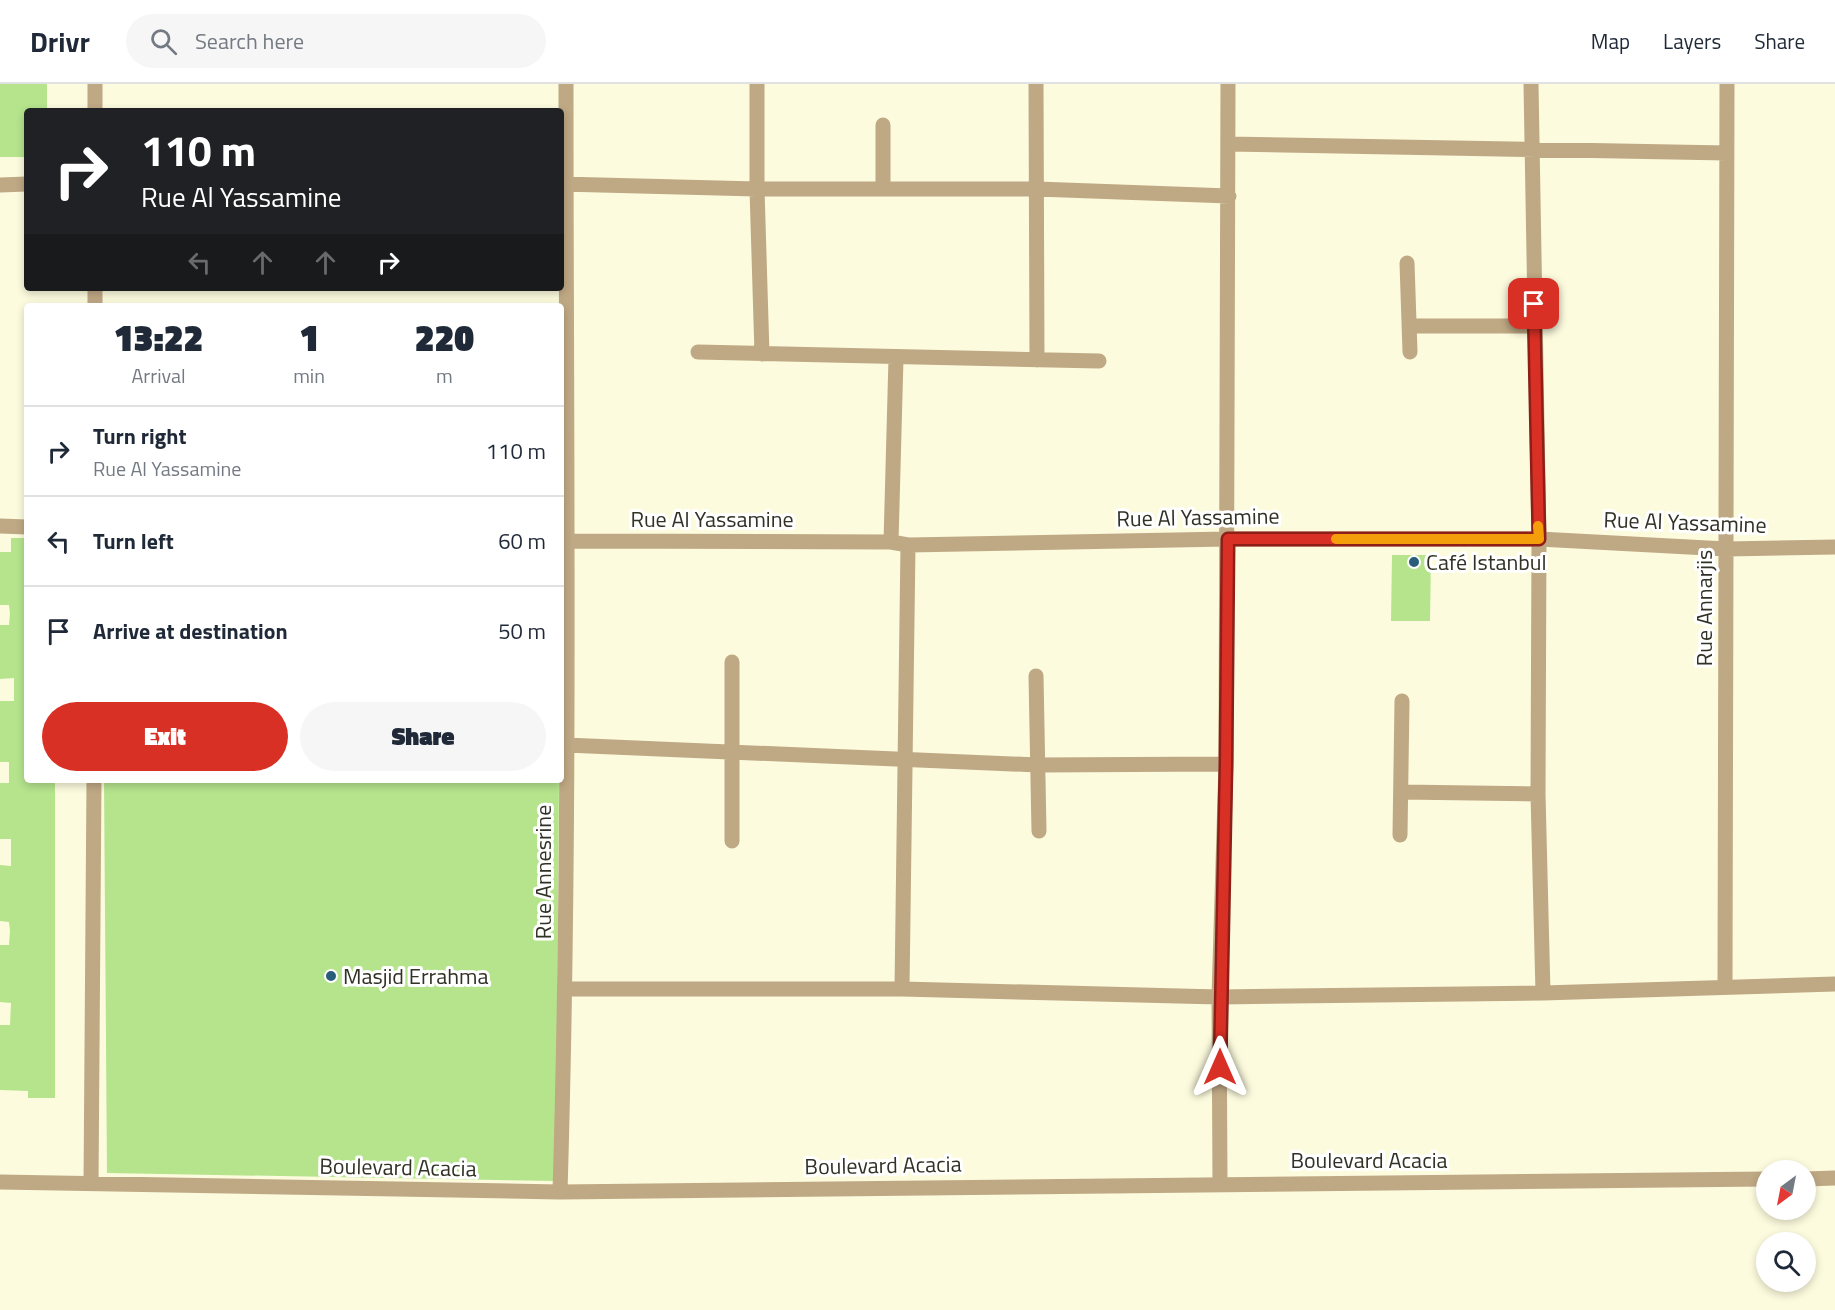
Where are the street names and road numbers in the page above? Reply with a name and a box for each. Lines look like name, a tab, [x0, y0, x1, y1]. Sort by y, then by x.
street label: Rue Al Yassamine	[1116, 499, 1280, 535]
street label: Rue Al Yassamine	[630, 502, 794, 536]
street label: Rue Al Yassamine	[1603, 502, 1767, 542]
street label: Rue Annarjis	[1687, 550, 1721, 666]
street label: Rue Annesrine	[526, 805, 560, 939]
street label: Boulevard Acacia	[1290, 1143, 1448, 1177]
street label: Boulevard Acacia	[804, 1147, 962, 1183]
street label: Boulevard Acacia	[319, 1149, 477, 1185]

